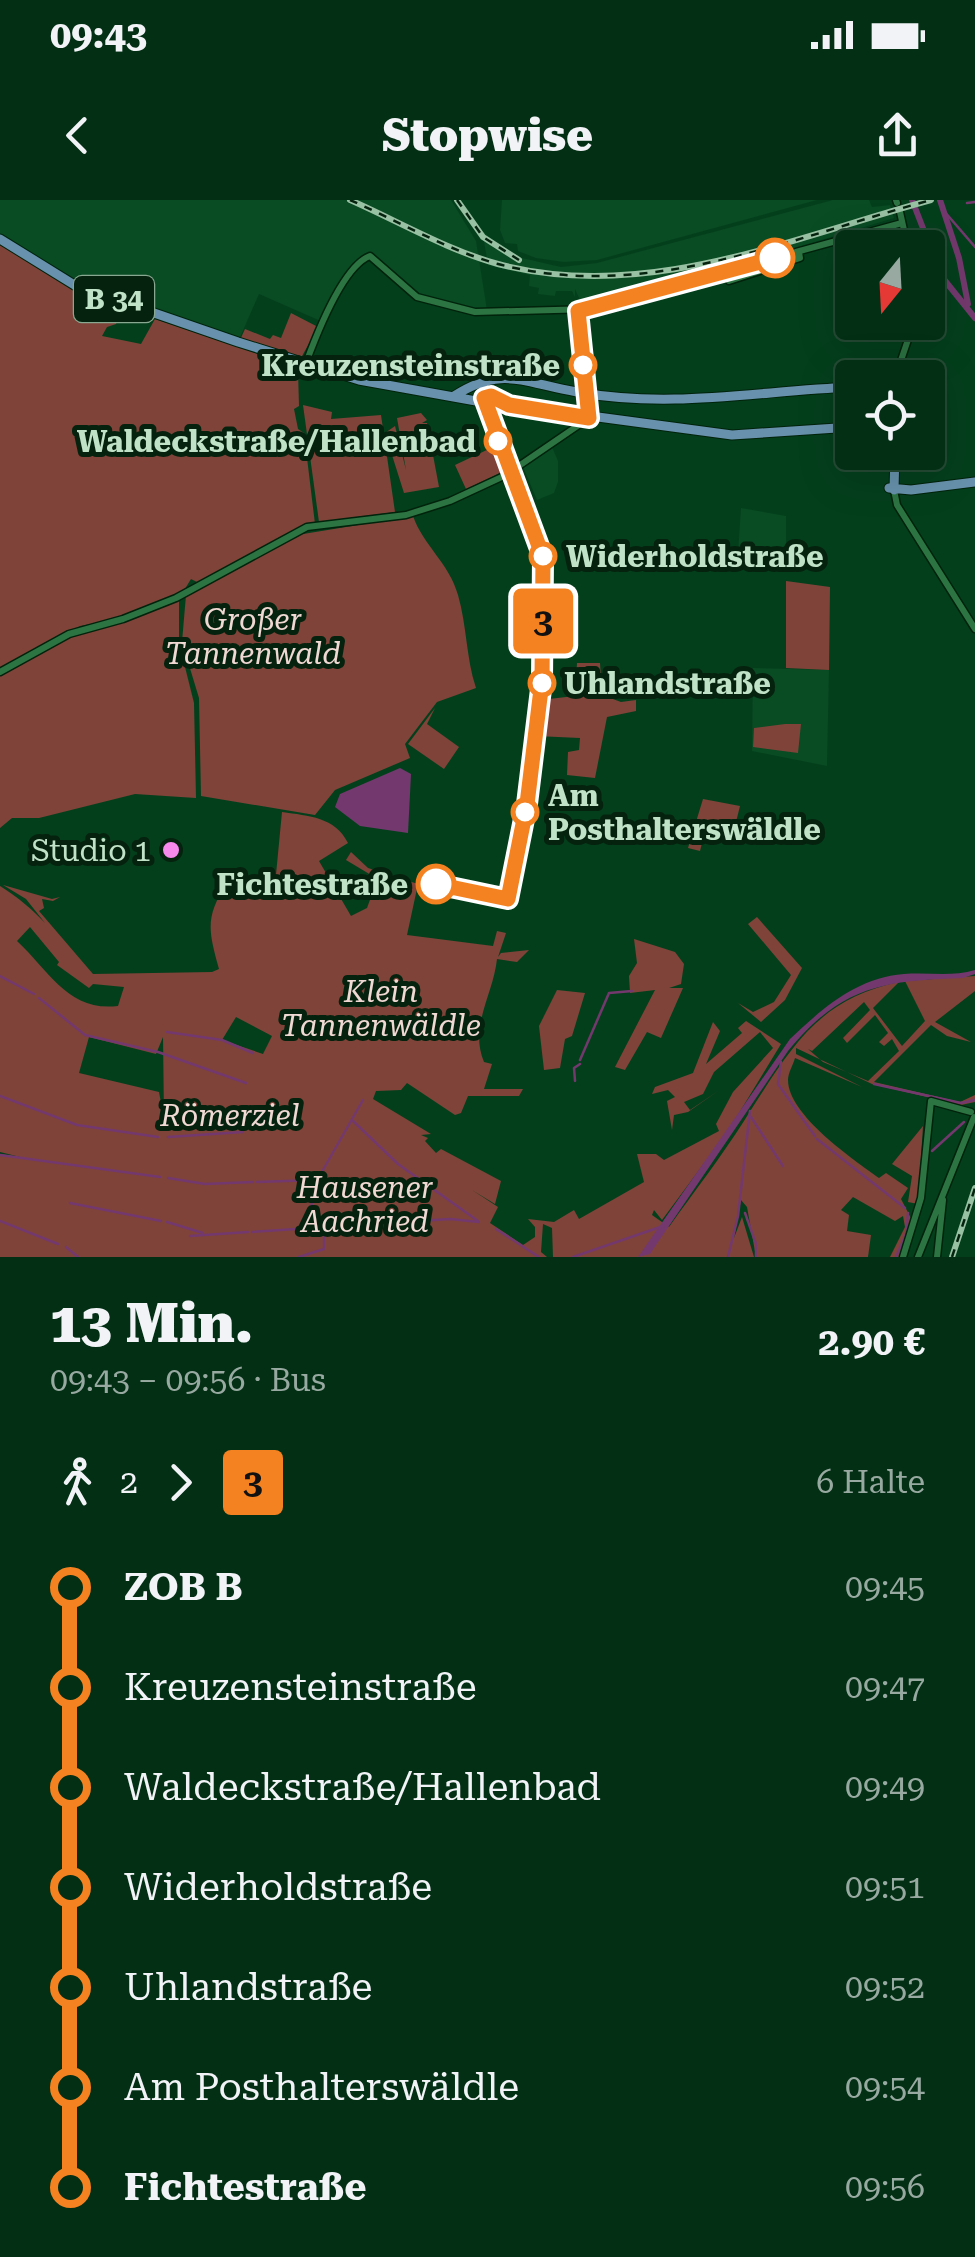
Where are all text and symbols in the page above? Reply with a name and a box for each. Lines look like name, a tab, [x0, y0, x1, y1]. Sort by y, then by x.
text: 09:43	[50, 13, 147, 57]
icon: back	[50, 108, 105, 163]
icon: share	[870, 108, 925, 163]
text: Stopwise	[382, 109, 593, 162]
north arrow	[835, 230, 945, 340]
map controls	[835, 230, 945, 470]
unlabelled marker	[756, 239, 794, 277]
road number: B 34	[74, 276, 154, 322]
place label: Kreuzensteinstraße	[261, 348, 560, 383]
marker: Kreuzensteinstraße	[570, 352, 596, 378]
button: locate	[835, 360, 945, 470]
place label: Waldeckstraße/Hallenbad	[77, 424, 476, 459]
marker: Waldeckstraße/Hallenbad	[485, 428, 511, 454]
place label: Widerholdstraße	[566, 539, 824, 574]
marker: Widerholdstraße	[530, 543, 556, 569]
line badge: 3	[510, 588, 576, 654]
text: 3	[533, 601, 553, 642]
park label: Großer Tannenwald	[165, 602, 341, 671]
place label: Uhlandstraße	[564, 666, 771, 701]
marker: Uhlandstraße	[529, 670, 555, 696]
place label: Am Posthalterswäldle	[548, 778, 821, 847]
marker: Am Posthalterswäldle	[512, 799, 538, 825]
place label: Studio 1	[31, 833, 151, 868]
marker: Studio 1	[160, 839, 182, 861]
marker: Fichtestraße	[417, 865, 455, 903]
place label: Fichtestraße	[216, 867, 408, 902]
park label: Klein Tannenwäldle	[281, 974, 481, 1043]
park label: Römerziel	[159, 1098, 300, 1133]
park label: Hausener Aachried	[296, 1170, 434, 1239]
text: 13 Min.	[50, 1291, 253, 1355]
text: 2.90 €	[818, 1320, 925, 1364]
text: 09:43 – 09:56 · Bus	[50, 1361, 326, 1399]
icon: walk	[50, 1455, 105, 1510]
icon: forward	[153, 1455, 208, 1510]
text: 3	[243, 1462, 263, 1503]
text: 2	[120, 1463, 138, 1501]
text: 6 Halte	[816, 1463, 925, 1501]
text: ZOB B	[124, 1565, 243, 1609]
text: 09:45	[845, 1568, 925, 1606]
text: Kreuzensteinstraße	[124, 1665, 477, 1709]
text: 09:47	[845, 1668, 925, 1706]
text: Waldeckstraße/Hallenbad	[124, 1765, 601, 1809]
text: 09:49	[845, 1768, 925, 1806]
text: Widerholdstraße	[124, 1865, 432, 1909]
text: 09:51	[845, 1868, 925, 1906]
text: Uhlandstraße	[124, 1965, 372, 2009]
text: 09:52	[845, 1968, 925, 2006]
text: Am Posthalterswäldle	[124, 2065, 519, 2109]
text: 09:54	[845, 2068, 925, 2106]
text: Fichtestraße	[124, 2165, 367, 2209]
text: 09:56	[845, 2168, 925, 2206]

